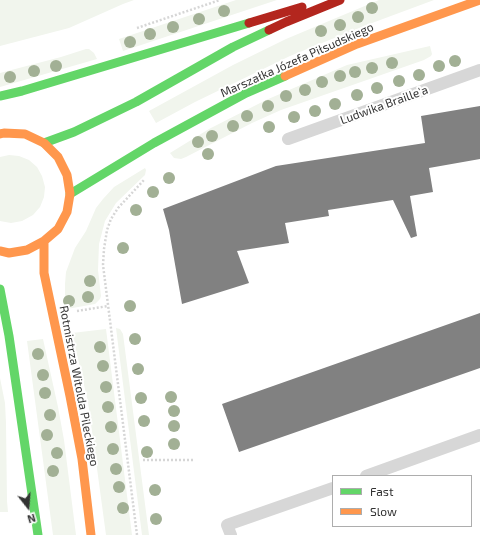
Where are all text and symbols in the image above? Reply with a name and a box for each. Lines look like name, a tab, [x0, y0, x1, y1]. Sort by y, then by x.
street label: Marszałka Józefa Piłsudskiego	[218, 20, 376, 100]
street label: Ludwika Braille'a	[338, 82, 430, 128]
street label: Rotmistrza Witolda Pileckiego	[56, 304, 102, 468]
legend	[332, 475, 472, 527]
text: Fast	[370, 484, 393, 498]
north arrow	[8, 487, 48, 527]
text: Slow	[370, 504, 397, 518]
text: N	[26, 512, 37, 526]

